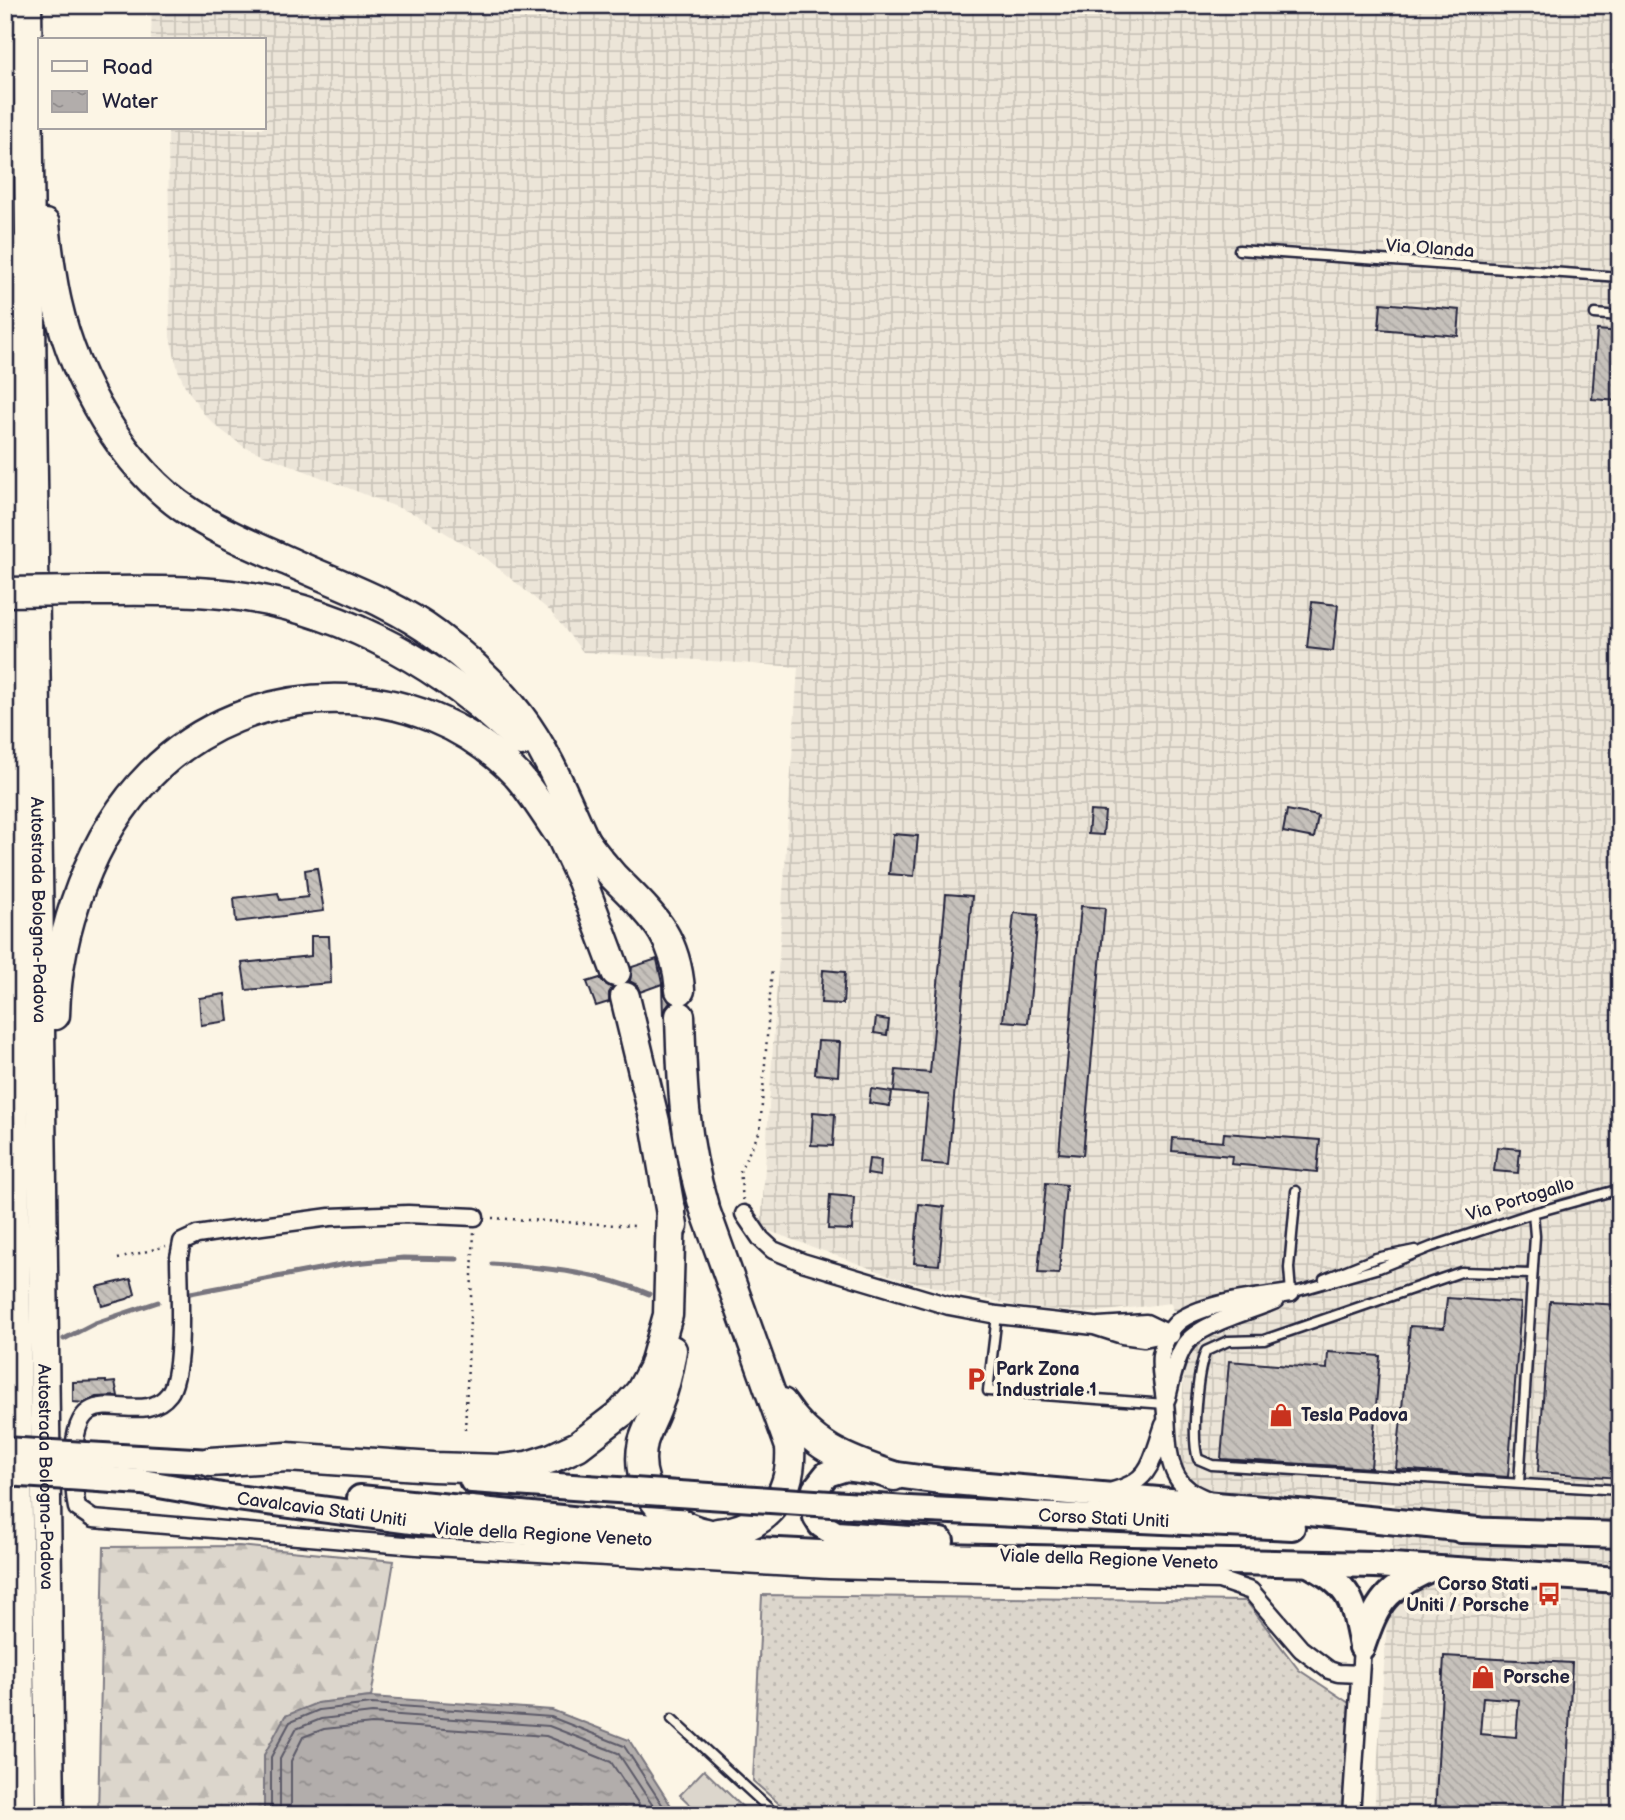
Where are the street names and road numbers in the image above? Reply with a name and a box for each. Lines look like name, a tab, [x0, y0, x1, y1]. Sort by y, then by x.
street label: Via Olanda	[1385, 235, 1475, 262]
street label: Autostrada Bologna-Padova	[26, 797, 50, 1023]
street label: Via Portogallo	[1464, 1173, 1577, 1226]
street label: Autostrada Bologna-Padova	[33, 1364, 57, 1590]
street label: Cavalcavia Stati Uniti	[236, 1488, 408, 1531]
street label: Corso Stati Uniti	[1038, 1505, 1170, 1532]
street label: Viale della Regione Veneto	[433, 1518, 653, 1551]
street label: Viale della Regione Veneto	[999, 1545, 1219, 1574]

